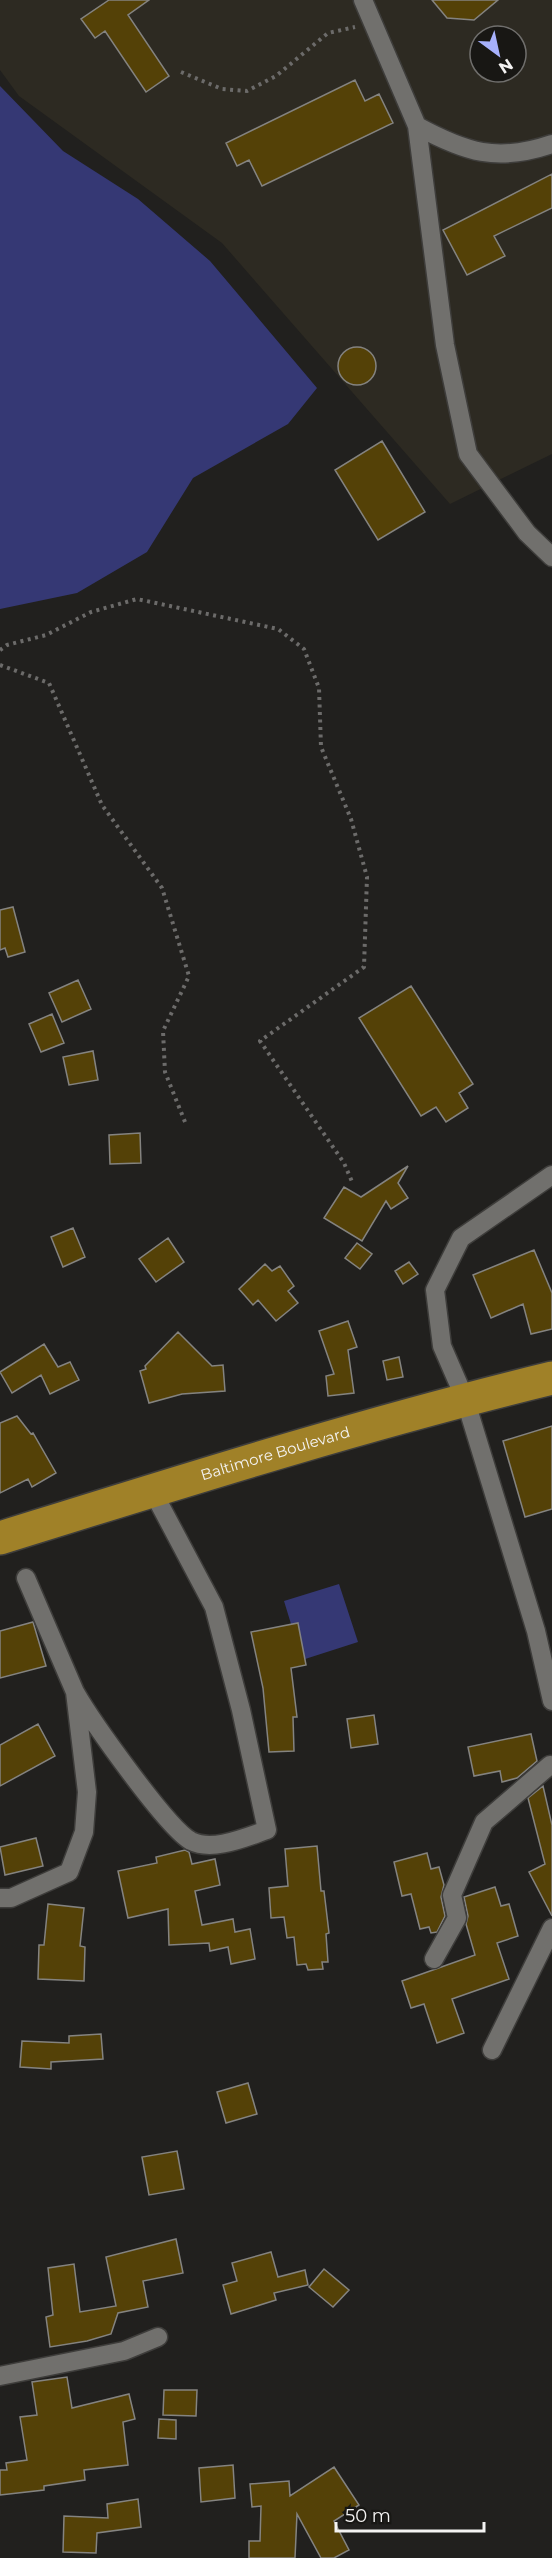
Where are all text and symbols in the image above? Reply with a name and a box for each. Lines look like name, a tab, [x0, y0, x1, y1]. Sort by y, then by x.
north arrow	[468, 24, 528, 84]
text: N	[495, 55, 516, 78]
street label: Baltimore Boulevard	[198, 1422, 352, 1484]
scale bar	[336, 2495, 484, 2533]
text: 50 m	[345, 2505, 391, 2527]

